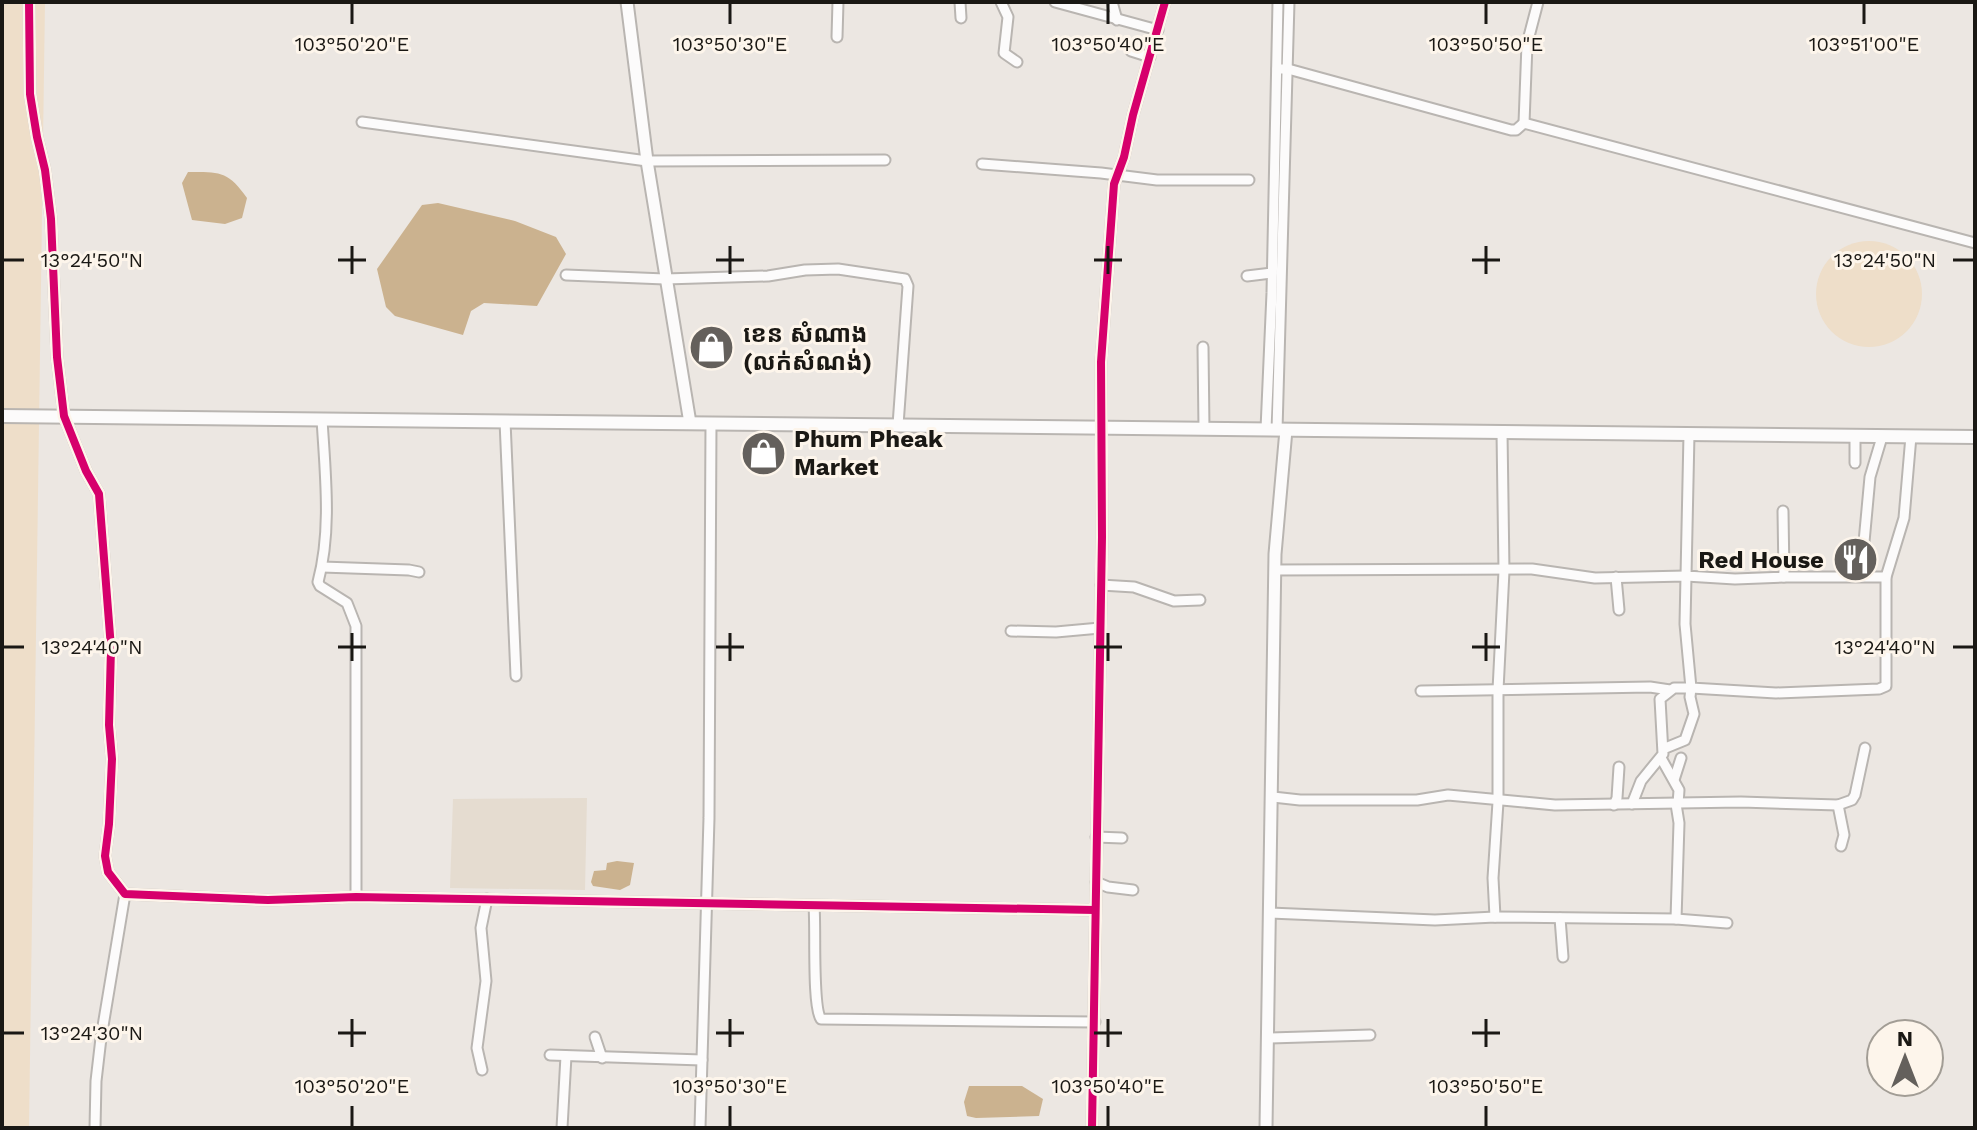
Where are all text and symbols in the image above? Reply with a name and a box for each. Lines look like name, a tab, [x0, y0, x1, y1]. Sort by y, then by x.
text: 103°50'20"E	[295, 32, 409, 56]
text: 103°50'30"E	[673, 32, 787, 56]
text: 103°50'40"E	[1051, 32, 1165, 56]
text: 103°50'50"E	[1429, 32, 1543, 56]
text: 103°51'00"E	[1809, 32, 1919, 56]
text: 13°24'50"N	[41, 248, 143, 272]
text: 13°24'50"N	[1834, 248, 1936, 272]
place label: ខេន សំណាង (លក់សំណង់)	[743, 320, 872, 376]
shop icon: ខេន សំណាង (លក់សំណង់)	[688, 324, 736, 372]
place label: Phum Pheak Market	[794, 425, 943, 481]
shop icon: Phum Pheak Market	[739, 429, 787, 477]
restaurant icon: Red House	[1831, 536, 1879, 584]
place label: Red House	[1698, 546, 1824, 574]
text: 13°24'40"N	[41, 635, 143, 659]
text: 13°24'40"N	[1834, 635, 1936, 659]
north arrow	[1865, 1018, 1945, 1098]
text: 13°24'30"N	[41, 1021, 143, 1045]
text: N	[1897, 1026, 1913, 1051]
text: 103°50'20"E	[295, 1074, 409, 1098]
text: 103°50'30"E	[673, 1074, 787, 1098]
text: 103°50'40"E	[1051, 1074, 1165, 1098]
text: 103°50'50"E	[1429, 1074, 1543, 1098]

